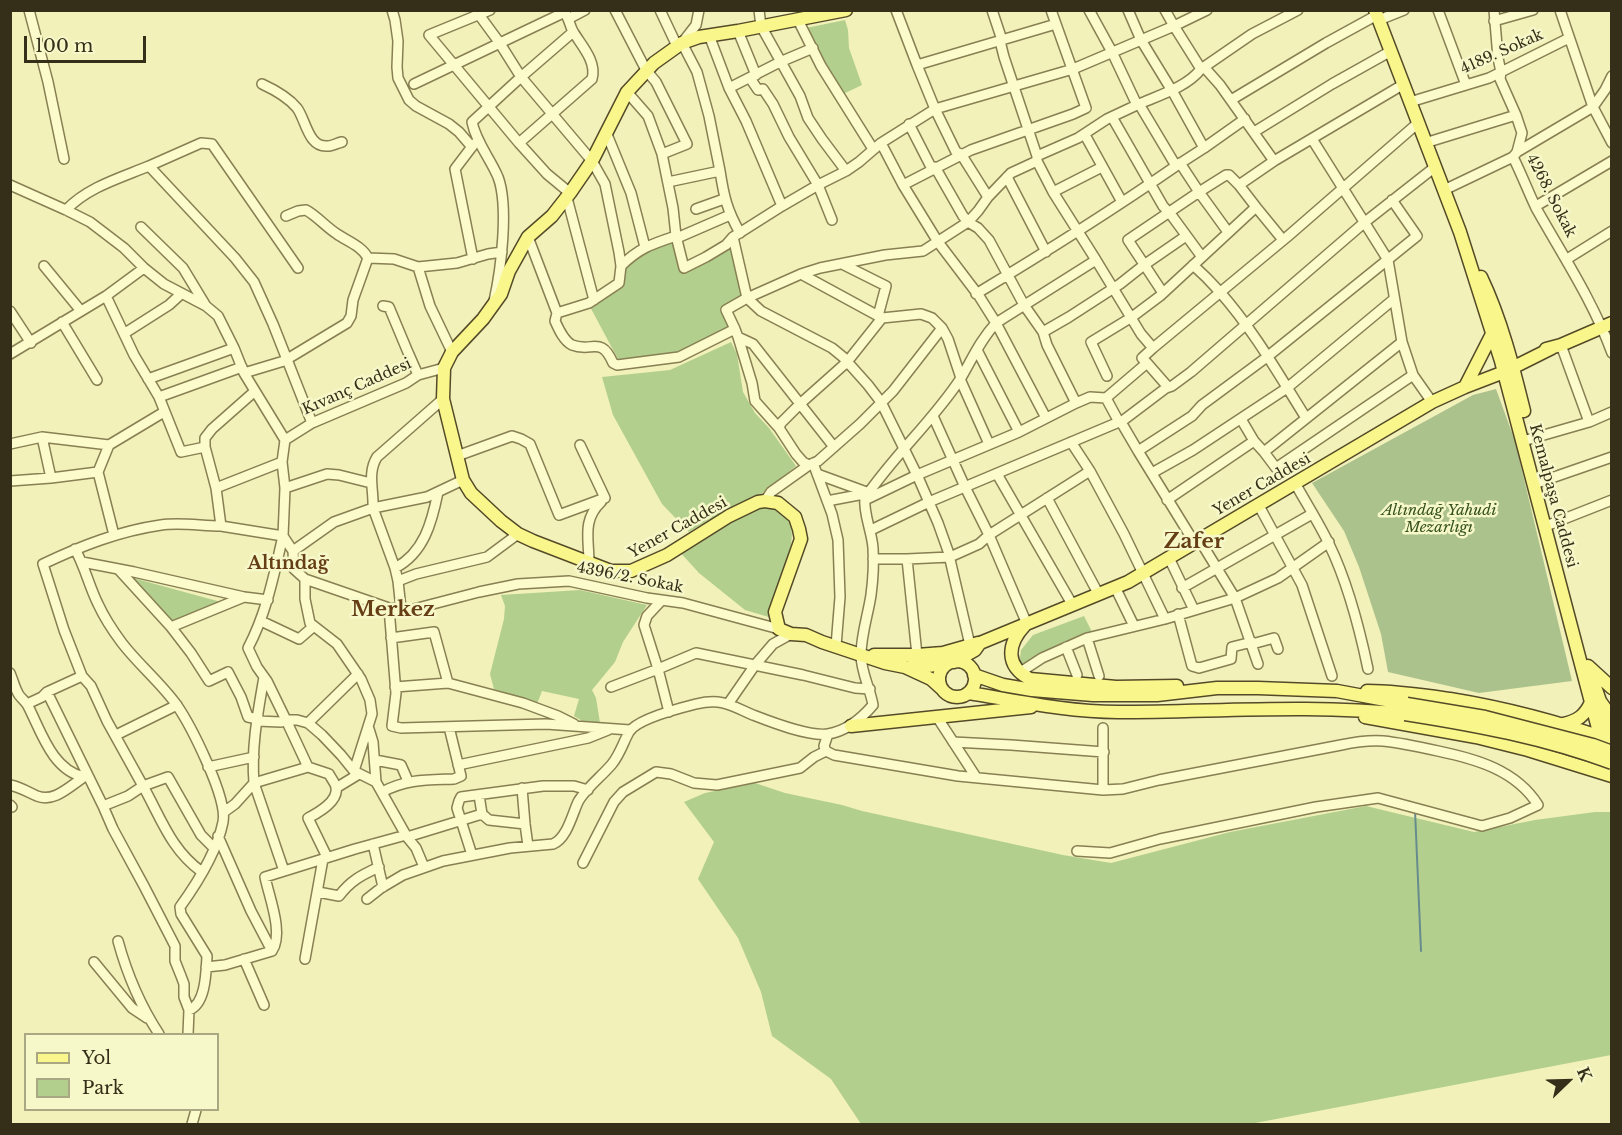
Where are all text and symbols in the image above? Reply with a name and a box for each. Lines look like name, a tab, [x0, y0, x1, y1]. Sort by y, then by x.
scale bar	[27, 24, 148, 62]
street label: 4189. Sokak	[1458, 26, 1546, 78]
text: 100 m	[35, 35, 93, 57]
street label: 4268. Sokak	[1522, 151, 1580, 241]
street label: Kıvanç Caddesi	[300, 355, 414, 419]
street label: Kemalpaşa Caddesi	[1525, 422, 1581, 570]
street label: Yener Caddesi	[1210, 450, 1314, 520]
street label: Yener Caddesi	[626, 494, 730, 562]
park label: Altındağ Yahudi Mezarlığı	[1382, 502, 1496, 537]
district label: Zafer	[1164, 529, 1224, 555]
district label: Altındağ	[247, 553, 329, 575]
street label: 4396/2. Sokak	[575, 559, 685, 597]
district label: Merkez	[351, 597, 435, 623]
legend	[24, 1033, 219, 1111]
text: Yol	[82, 1047, 111, 1069]
north arrow	[1538, 1051, 1598, 1111]
text: K	[1573, 1064, 1596, 1084]
text: Park	[82, 1077, 124, 1099]

